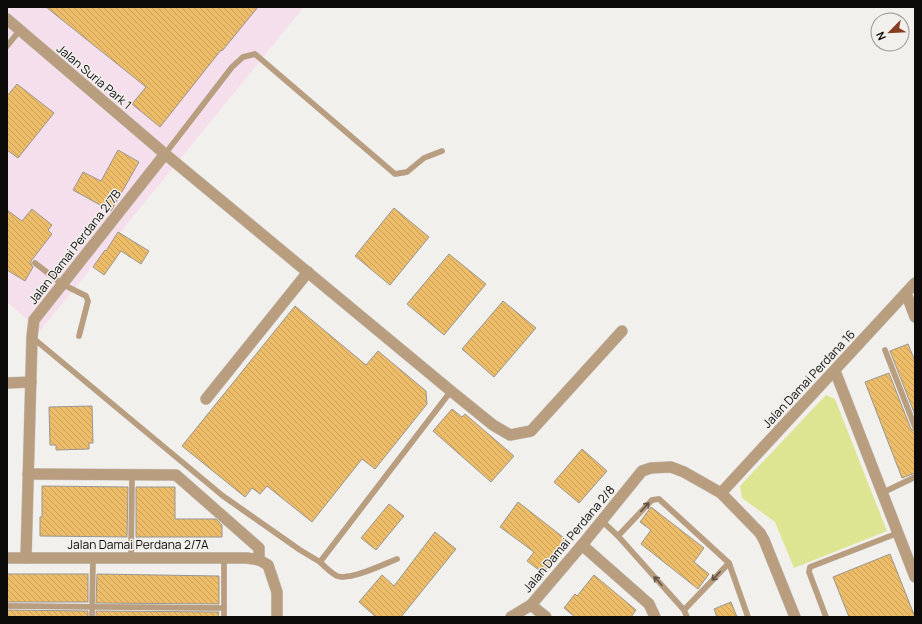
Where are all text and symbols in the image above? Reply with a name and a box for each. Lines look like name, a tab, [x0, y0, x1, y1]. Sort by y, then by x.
north arrow	[870, 12, 910, 52]
text: N	[872, 30, 889, 43]
street label: Jalan Suria Park 1	[53, 40, 135, 113]
street label: Jalan Damai Perdana 2/7B	[24, 186, 125, 308]
street label: Jalan Damai Perdana 16	[759, 326, 859, 431]
street label: Jalan Damai Perdana 2/8	[519, 482, 618, 596]
one-way arrow	[640, 502, 650, 512]
street label: Jalan Damai Perdana 2/7A	[67, 536, 209, 553]
one-way arrow	[712, 571, 721, 581]
one-way arrow	[654, 576, 663, 586]

